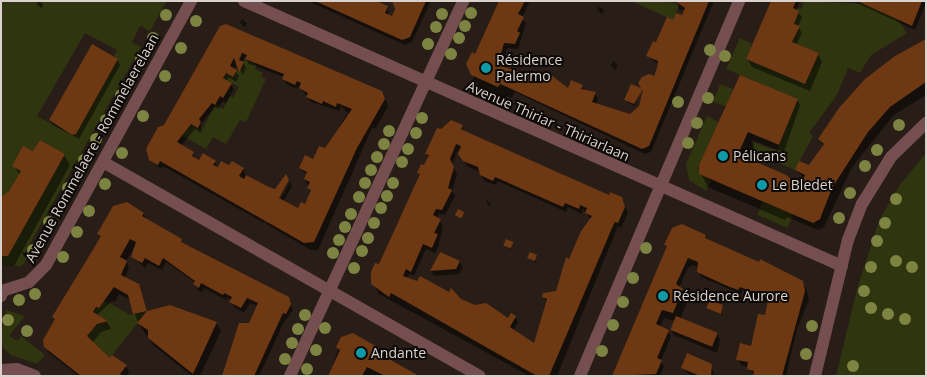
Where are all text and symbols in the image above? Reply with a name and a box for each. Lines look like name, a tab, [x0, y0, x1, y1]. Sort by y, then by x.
street label: Avenue Rommelaere - Rommelaerelaan	[22, 31, 162, 265]
place label: Résidence Palermo	[496, 52, 562, 84]
marker: Résidence Palermo	[480, 62, 492, 74]
street label: Avenue Thiriar - Thiriarlaan	[464, 77, 632, 165]
place label: Pélicans	[733, 148, 786, 164]
marker: Pélicans	[717, 150, 729, 162]
place label: Le Bledet	[772, 177, 833, 193]
marker: Le Bledet	[756, 179, 768, 191]
place label: Résidence Aurore	[673, 288, 788, 304]
marker: Résidence Aurore	[657, 290, 669, 302]
place label: Andante	[371, 345, 426, 361]
marker: Andante	[355, 347, 367, 359]

